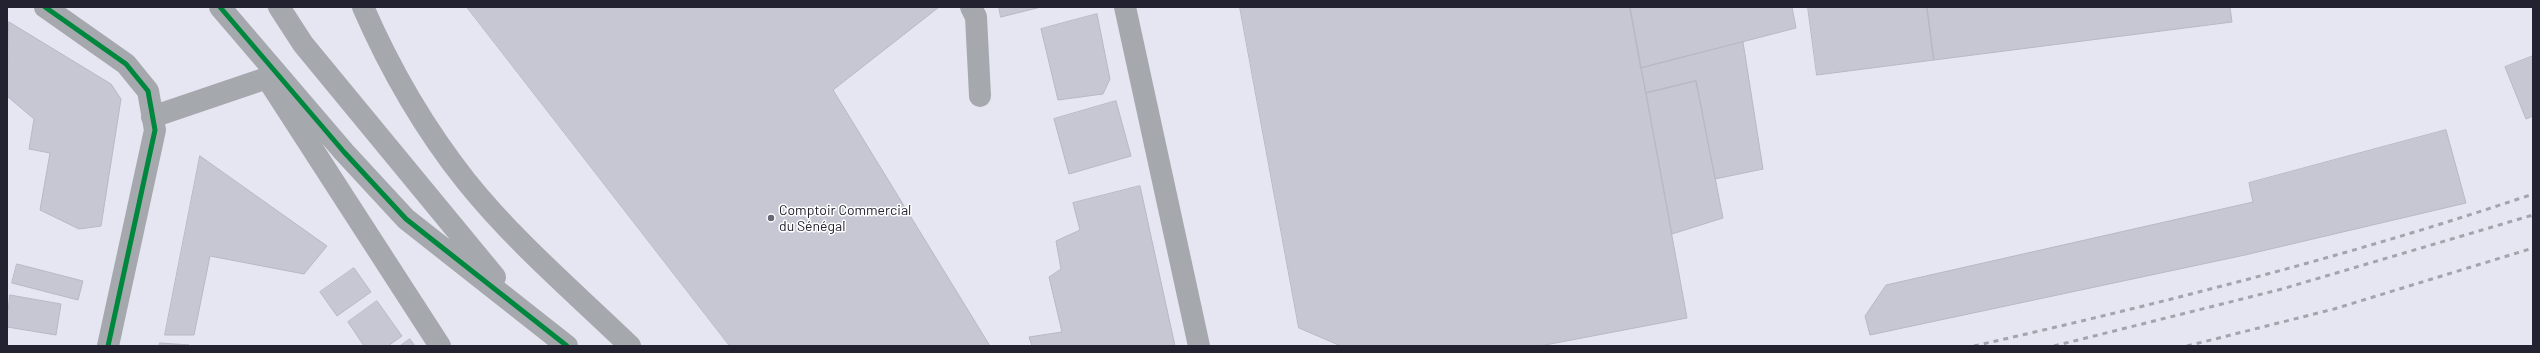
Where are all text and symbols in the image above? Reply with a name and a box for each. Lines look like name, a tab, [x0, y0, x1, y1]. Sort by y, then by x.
place label: Comptoir Commercial du Sénégal	[779, 202, 911, 234]
marker: Comptoir Commercial du Sénégal	[766, 213, 776, 223]

